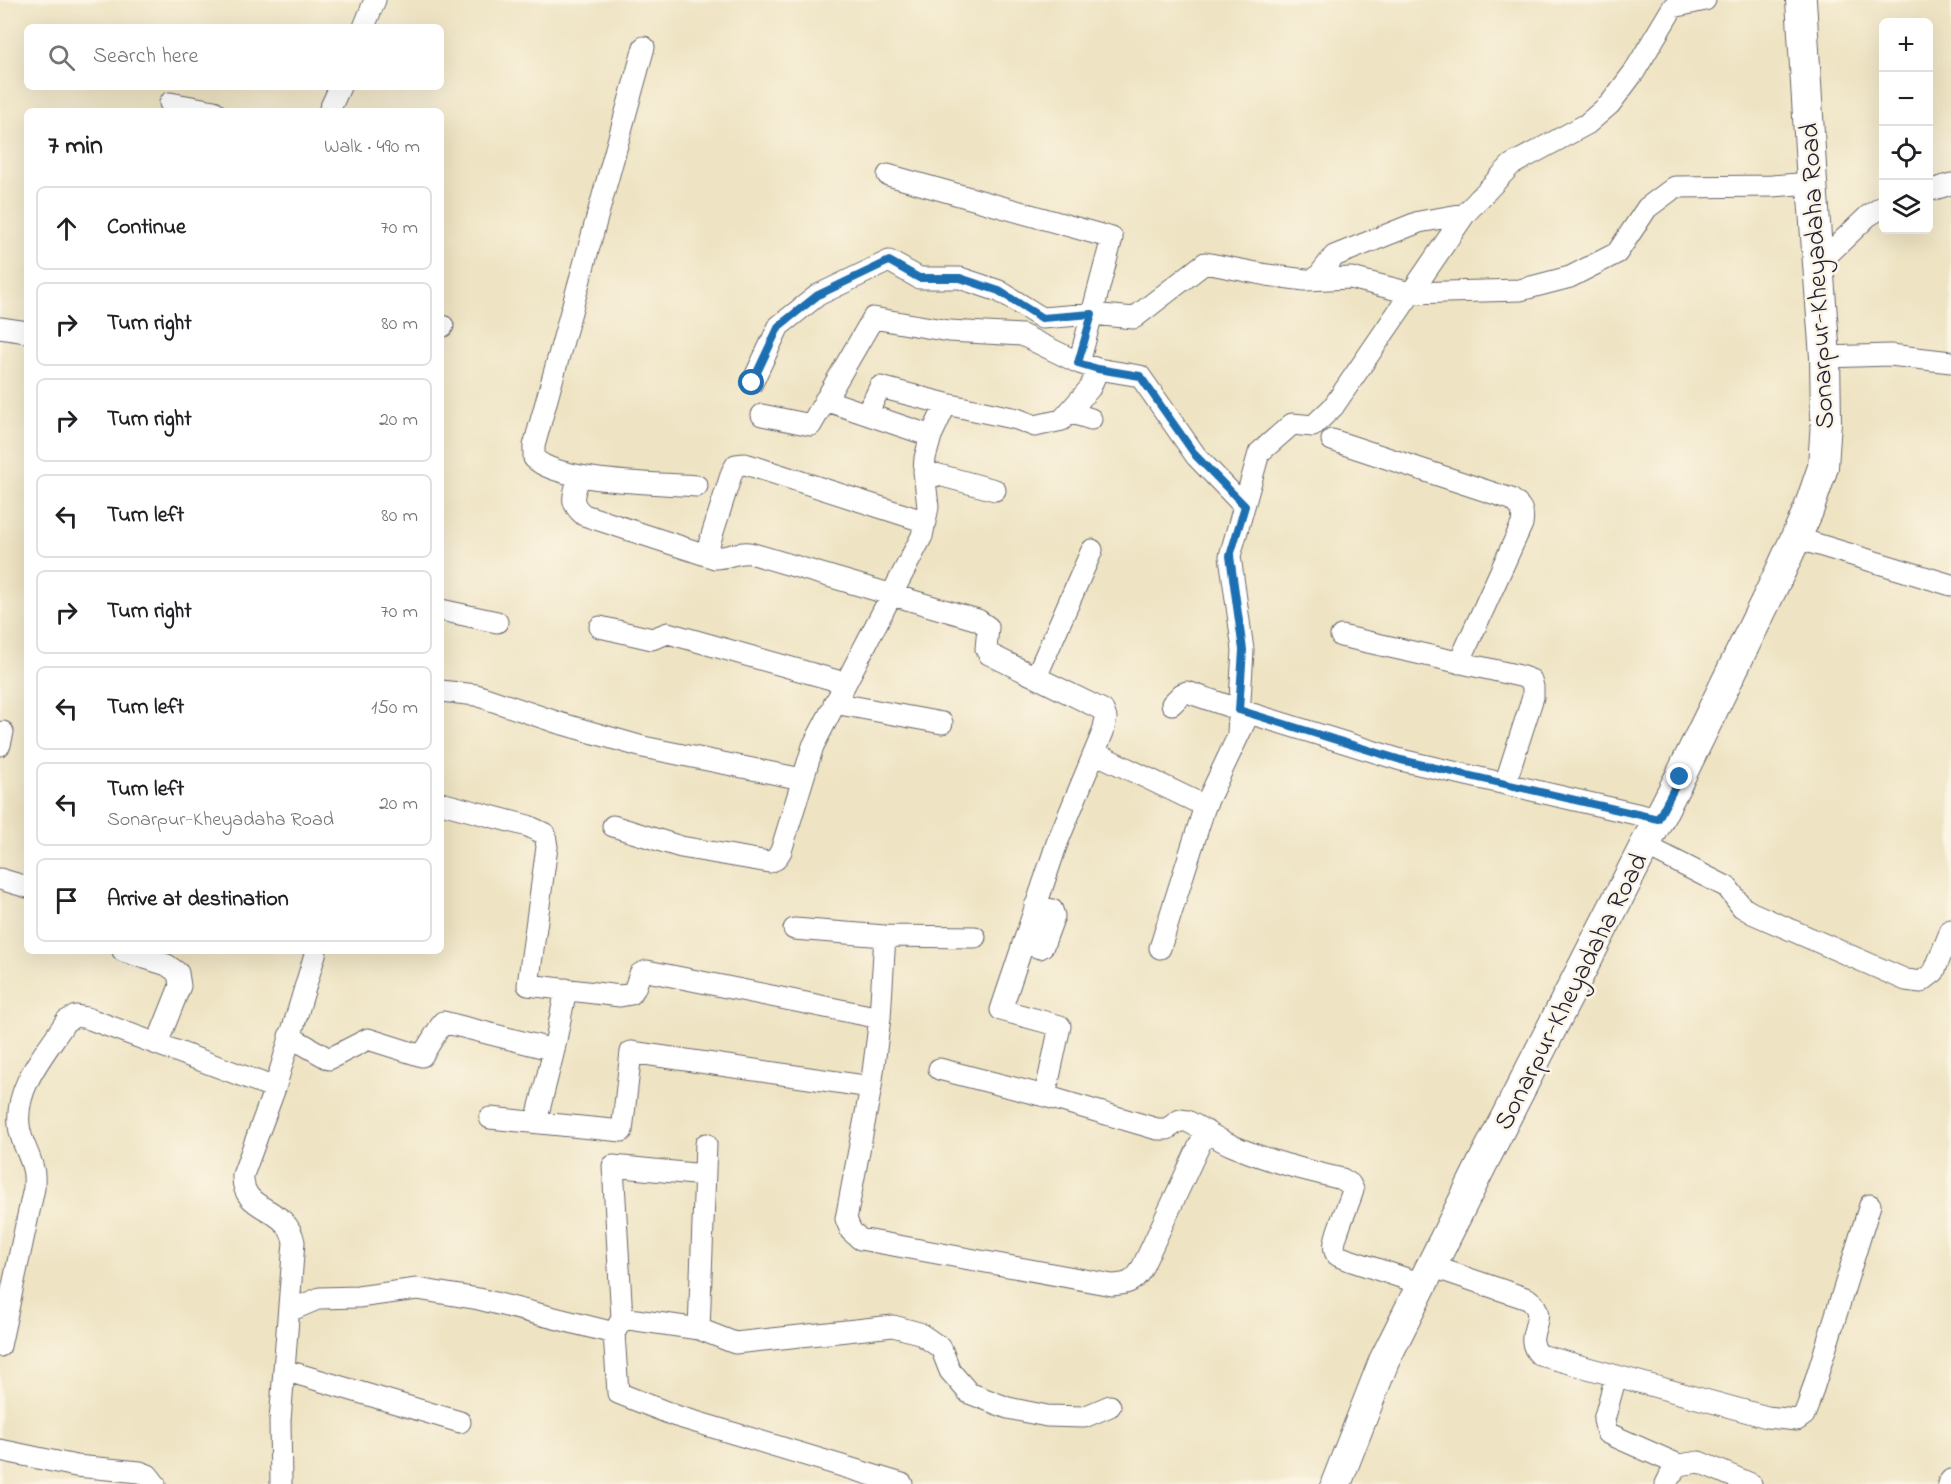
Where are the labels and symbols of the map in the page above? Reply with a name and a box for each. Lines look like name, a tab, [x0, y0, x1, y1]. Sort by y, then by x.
street label: Sonarpur-Kheyadaha Road	[1791, 122, 1846, 430]
route start	[738, 369, 764, 395]
route end	[1666, 763, 1692, 789]
street label: Sonarpur-Kheyadaha Road	[1485, 847, 1659, 1138]

